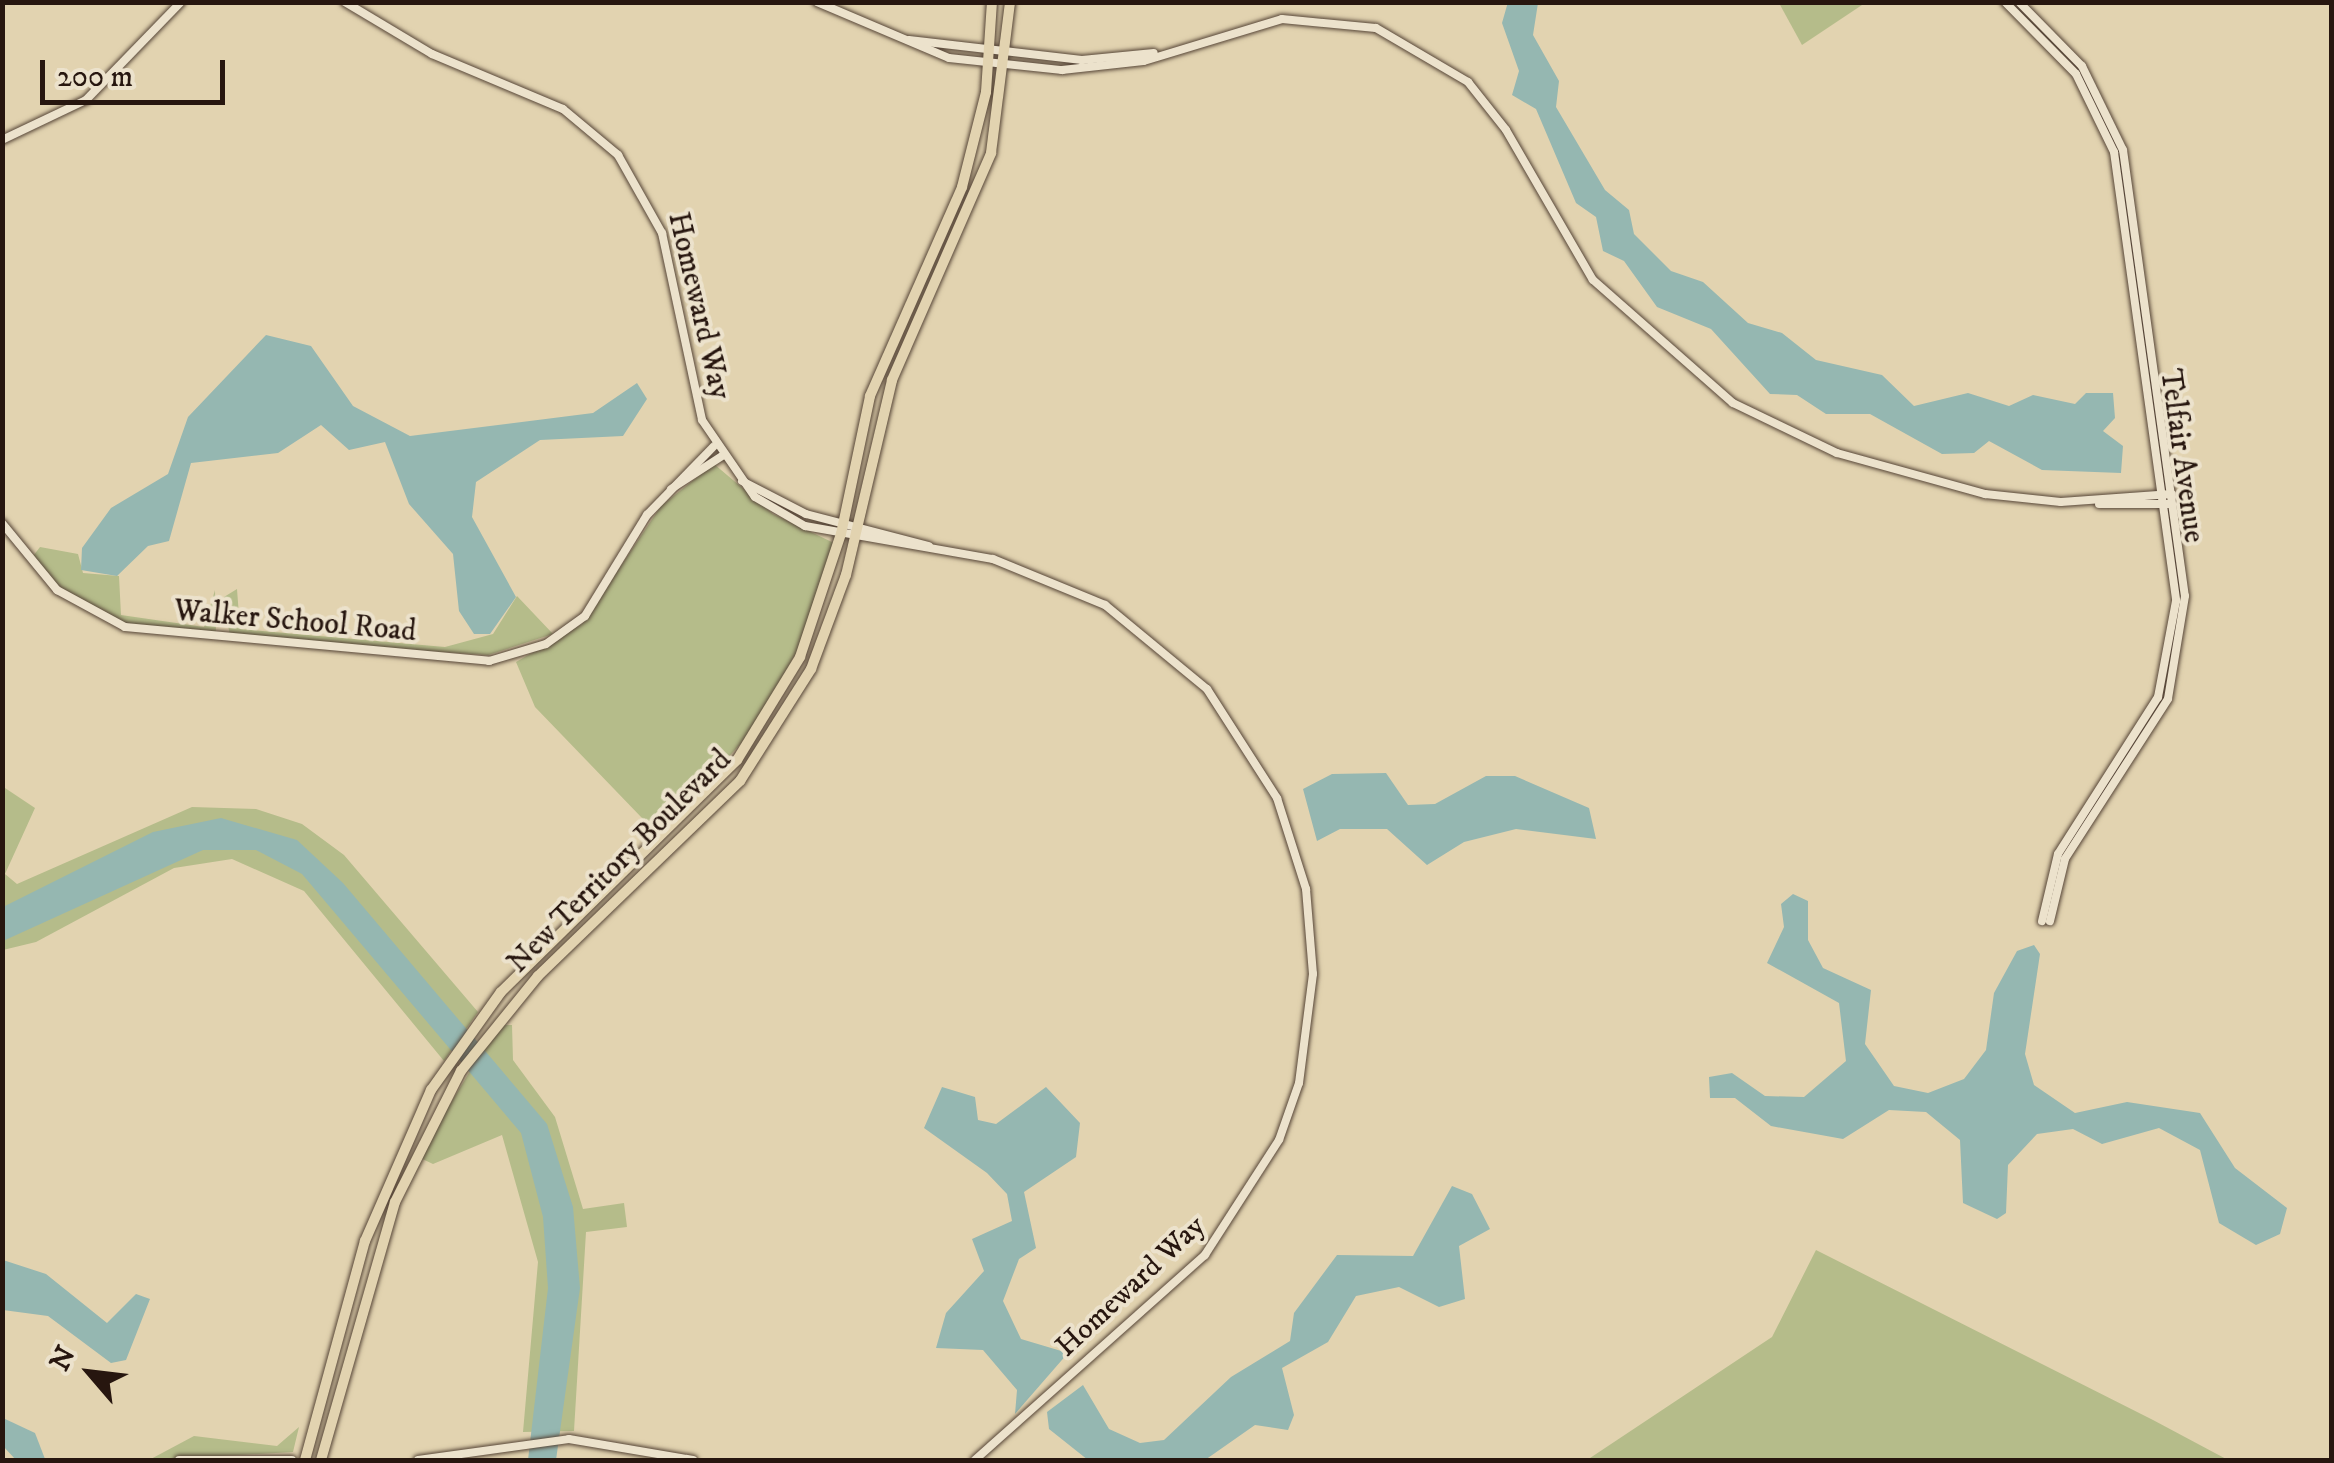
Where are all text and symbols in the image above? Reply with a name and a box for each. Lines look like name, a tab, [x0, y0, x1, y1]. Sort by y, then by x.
scale bar	[45, 40, 230, 102]
text: 200 m	[57, 59, 133, 96]
street label: Homeward Way	[659, 209, 737, 403]
street label: Telfair Avenue	[2151, 367, 2211, 545]
street label: Walker School Road	[172, 593, 418, 651]
street label: New Territory Boulevard	[501, 743, 739, 981]
street label: Homeward Way	[1049, 1209, 1213, 1365]
north arrow	[40, 1323, 140, 1423]
text: N	[42, 1340, 84, 1377]

